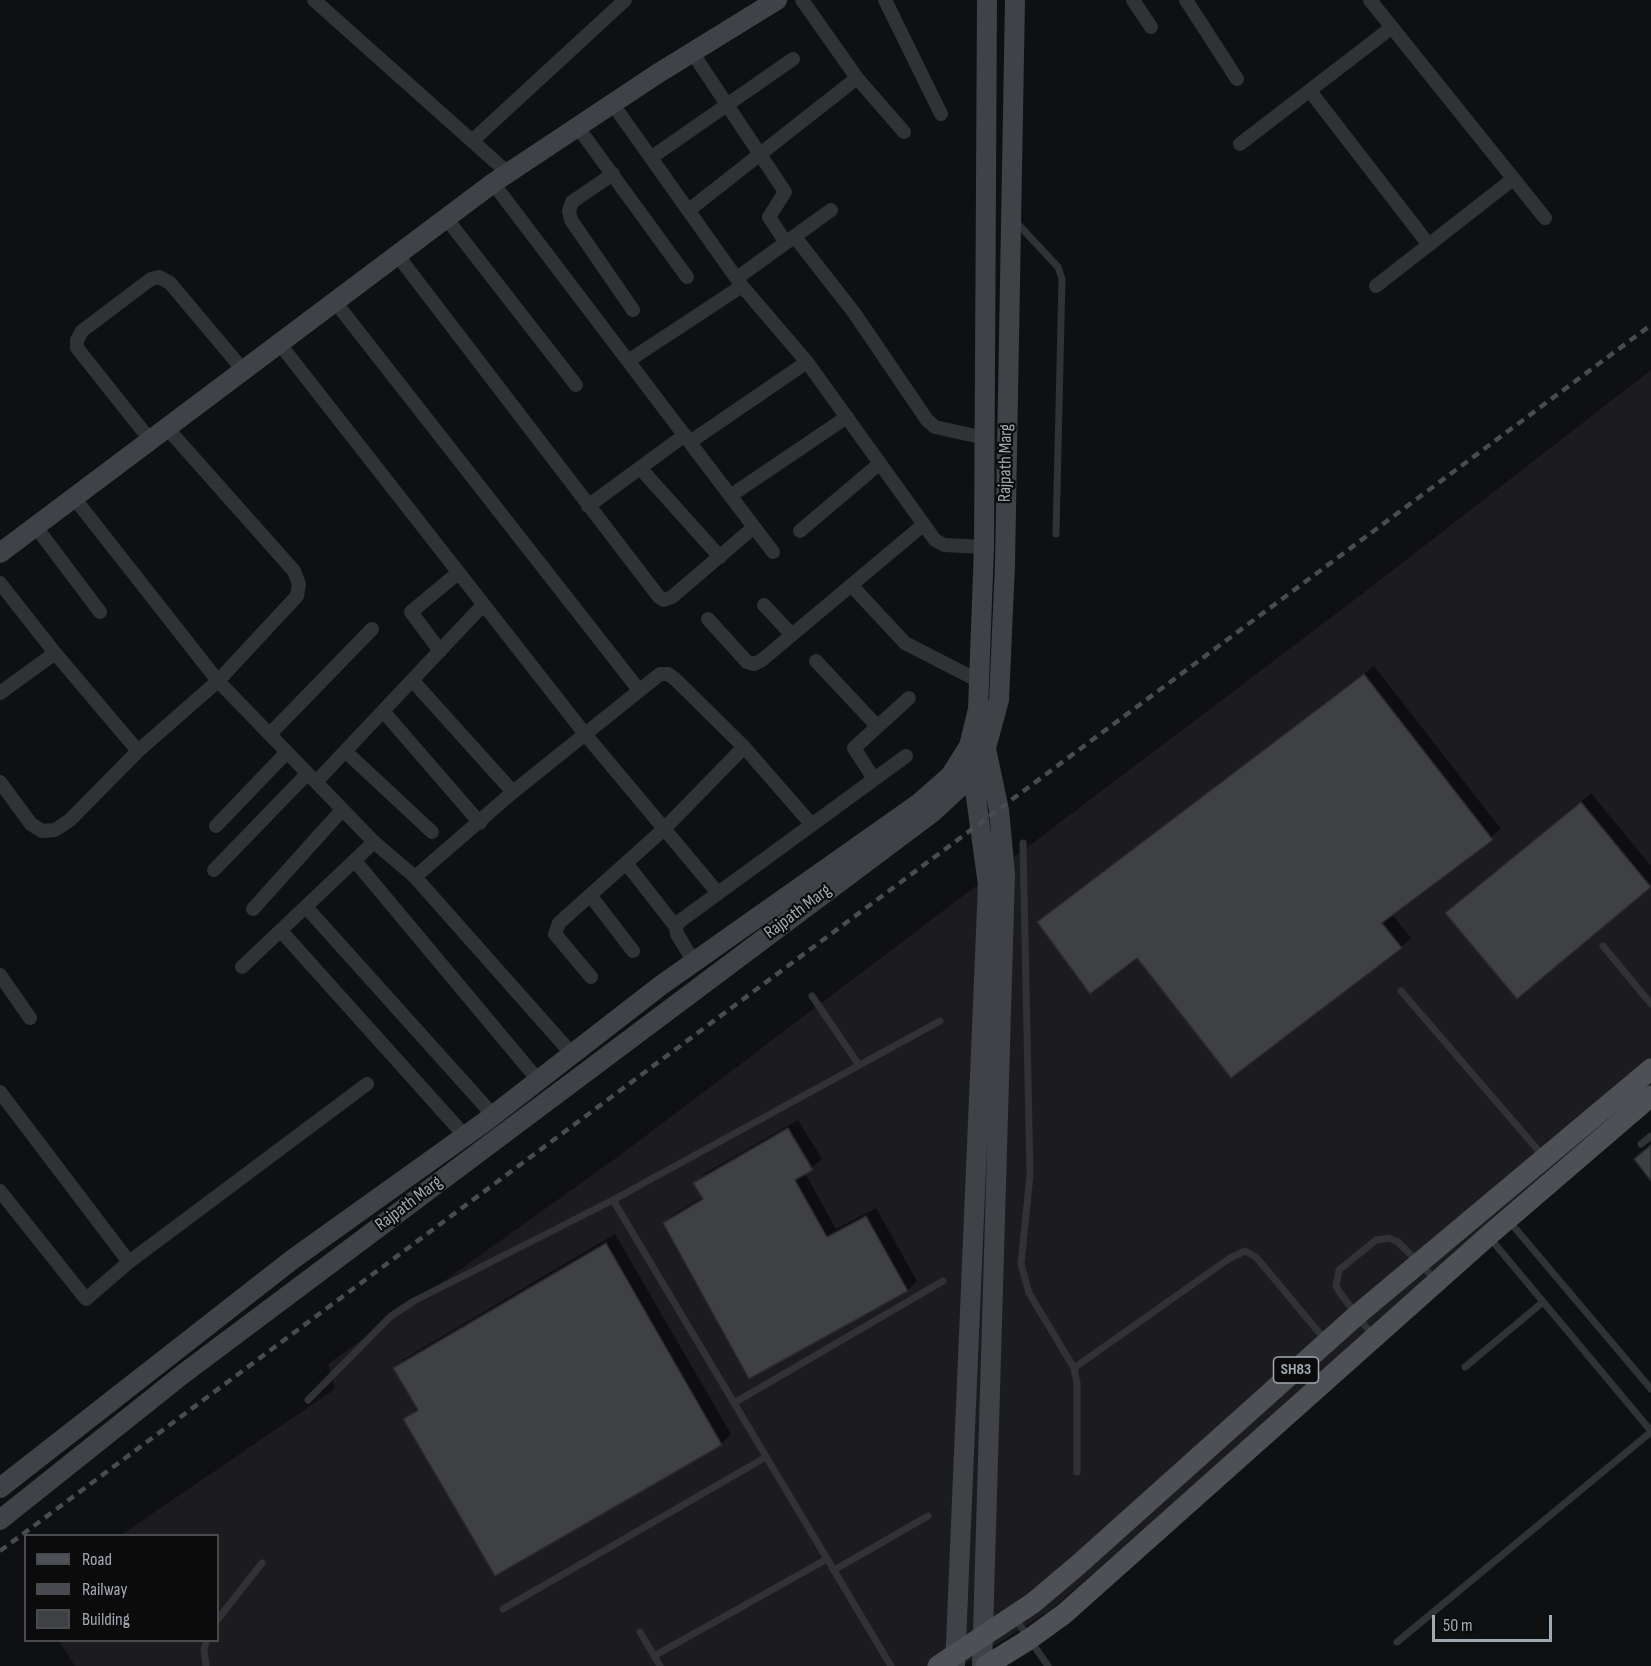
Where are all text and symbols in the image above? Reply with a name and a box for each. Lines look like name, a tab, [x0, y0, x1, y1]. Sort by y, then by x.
street label: Rajpath Marg	[995, 424, 1017, 502]
street label: Rajpath Marg	[760, 880, 836, 944]
street label: Rajpath Marg	[371, 1172, 447, 1236]
road number: SH83	[1274, 1357, 1318, 1383]
legend	[24, 1534, 219, 1642]
text: Road	[82, 1549, 112, 1570]
text: Railway	[82, 1579, 127, 1600]
scale bar	[1435, 1603, 1555, 1641]
text: Building	[82, 1609, 130, 1630]
text: 50 m	[1443, 1615, 1473, 1636]

